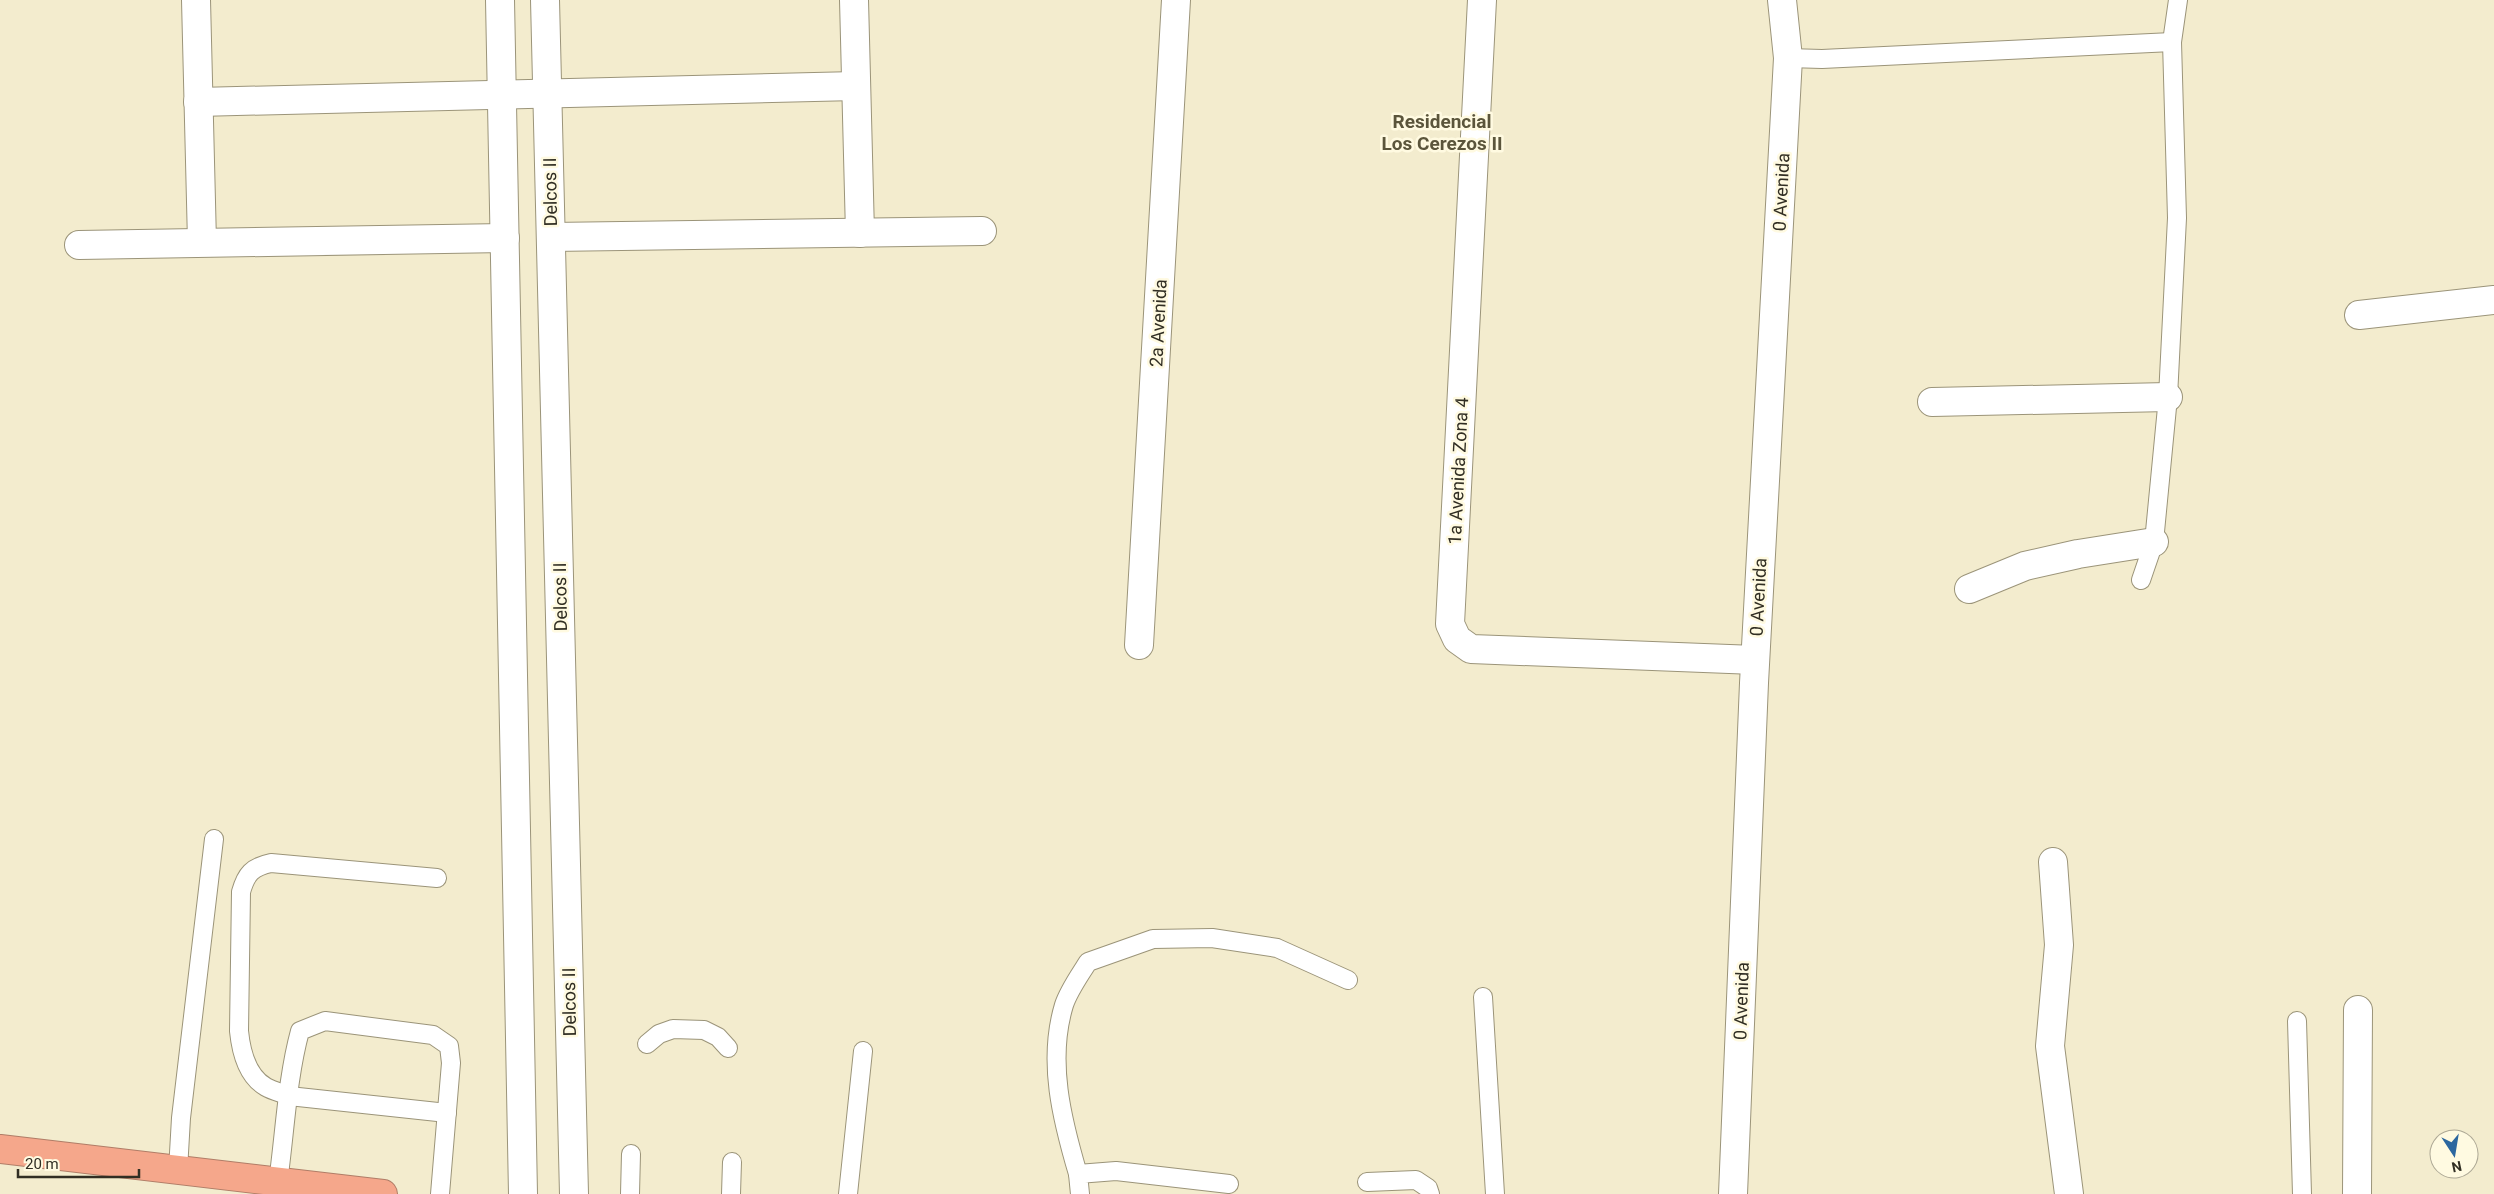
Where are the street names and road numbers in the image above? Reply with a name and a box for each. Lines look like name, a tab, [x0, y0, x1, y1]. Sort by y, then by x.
street label: 0 Avenida	[1768, 152, 1794, 232]
street label: Delcos II	[539, 157, 561, 227]
street label: 2a Avenida	[1145, 278, 1171, 368]
street label: 1a Avenida Zona 4	[1444, 397, 1472, 545]
street label: 0 Avenida	[1745, 557, 1771, 637]
street label: Delcos II	[549, 562, 571, 632]
street label: 0 Avenida	[1729, 962, 1753, 1040]
street label: Delcos II	[558, 967, 580, 1037]

